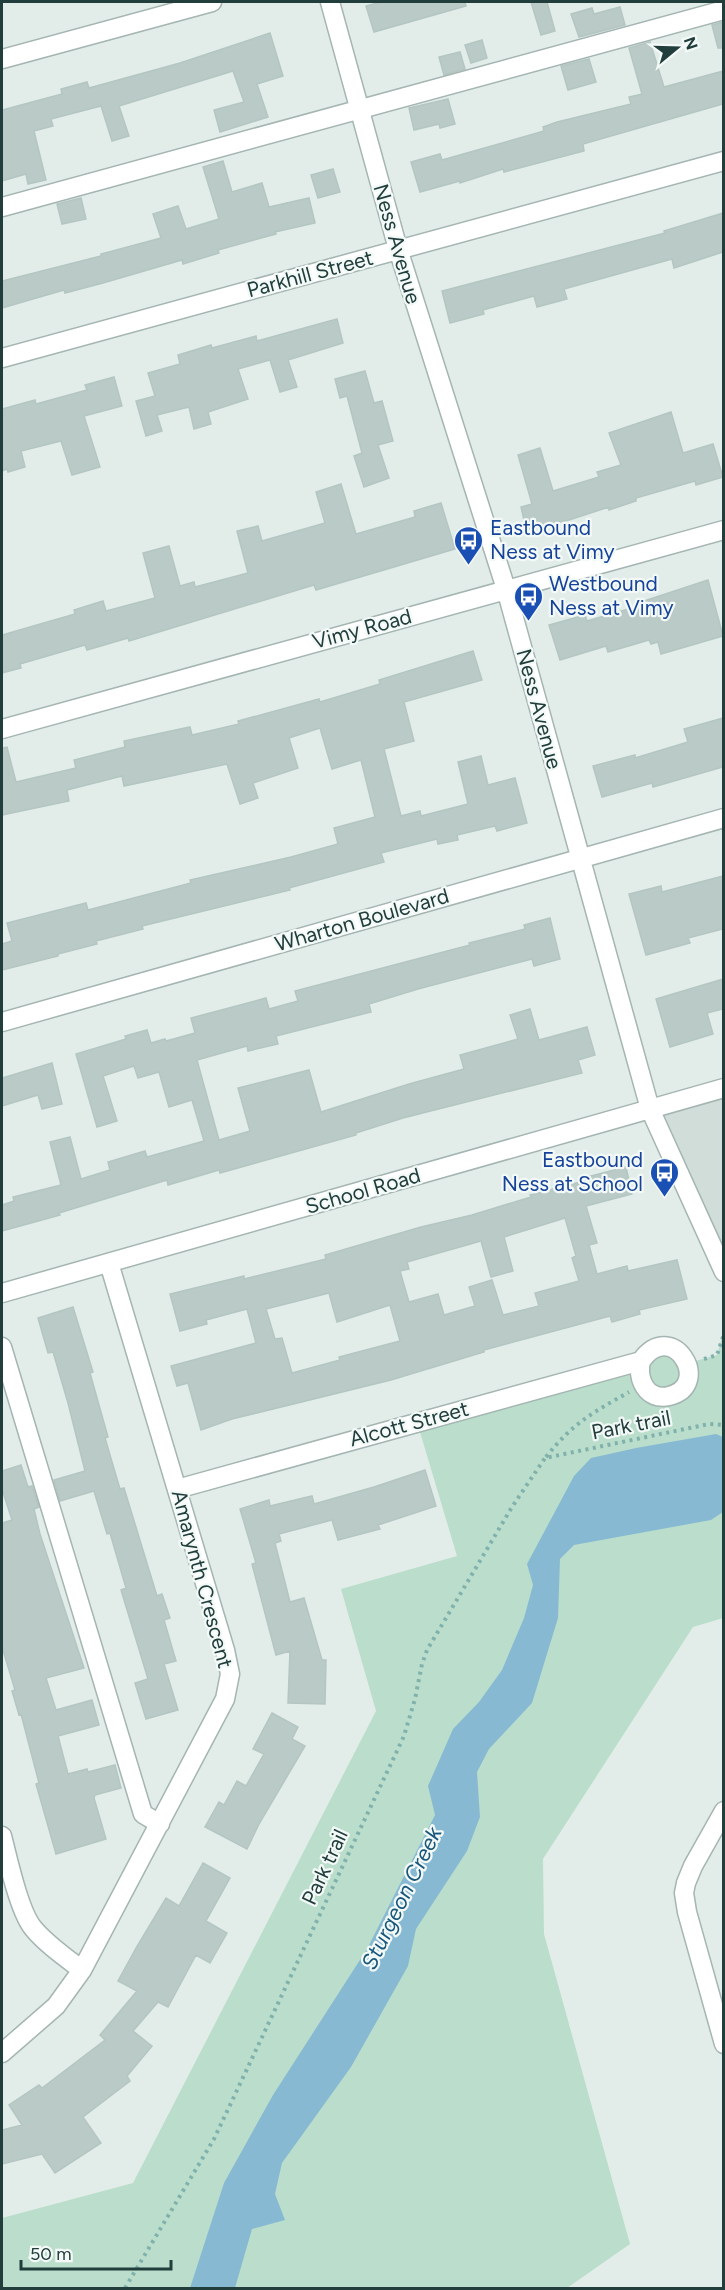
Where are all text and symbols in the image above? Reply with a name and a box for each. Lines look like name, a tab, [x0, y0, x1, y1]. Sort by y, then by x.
north arrow	[647, 18, 707, 78]
text: N	[680, 34, 702, 52]
street label: Ness Avenue	[368, 181, 427, 307]
street label: Parkhill Street	[244, 245, 376, 302]
place label: Eastbound Ness at Vimy	[490, 515, 615, 564]
bus stop icon: Eastbound Ness at Vimy	[453, 524, 485, 566]
place label: Westbound Ness at Vimy	[549, 571, 674, 620]
bus stop icon: Westbound Ness at Vimy	[512, 580, 544, 622]
street label: Vimy Road	[310, 603, 414, 654]
street label: Ness Avenue	[511, 646, 568, 772]
street label: Wharton Boulevard	[272, 883, 452, 956]
place label: Eastbound Ness at School	[502, 1147, 643, 1196]
bus stop icon: Eastbound Ness at School	[648, 1156, 680, 1198]
street label: School Road	[302, 1162, 423, 1219]
street label: Alcott Street	[347, 1396, 471, 1451]
street label: Park trail	[589, 1405, 673, 1444]
street label: Amarynth Crescent	[167, 1487, 238, 1671]
water label: Sturgeon Creek	[355, 1821, 448, 1974]
street label: Park trail	[296, 1825, 353, 1908]
scale bar	[21, 2233, 171, 2271]
text: 50 m	[30, 2243, 72, 2265]

